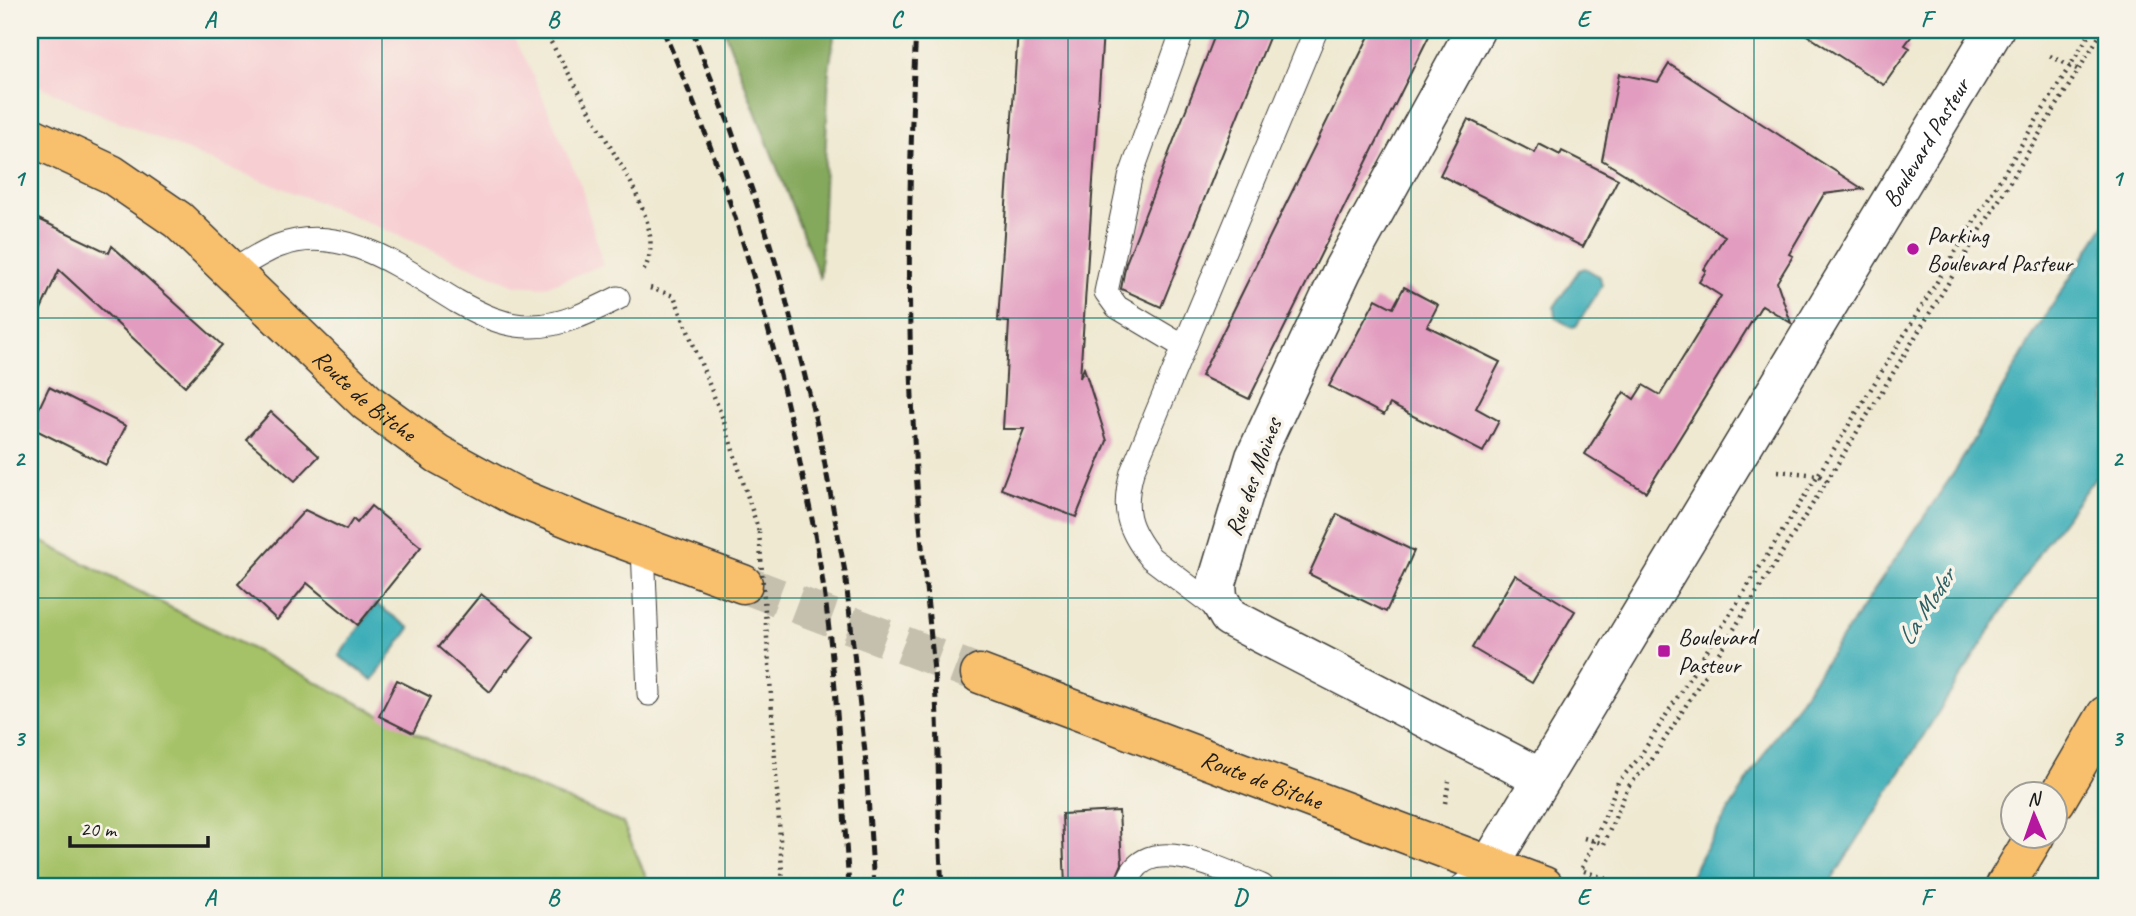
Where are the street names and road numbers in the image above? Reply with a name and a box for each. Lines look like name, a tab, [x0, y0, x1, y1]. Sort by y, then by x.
street label: Boulevard Pasteur	[1876, 71, 1977, 213]
street label: Route de Bitche	[306, 343, 424, 449]
street label: Rue des Moines	[1218, 411, 1289, 540]
street label: Route de Bitche	[1197, 744, 1328, 817]

